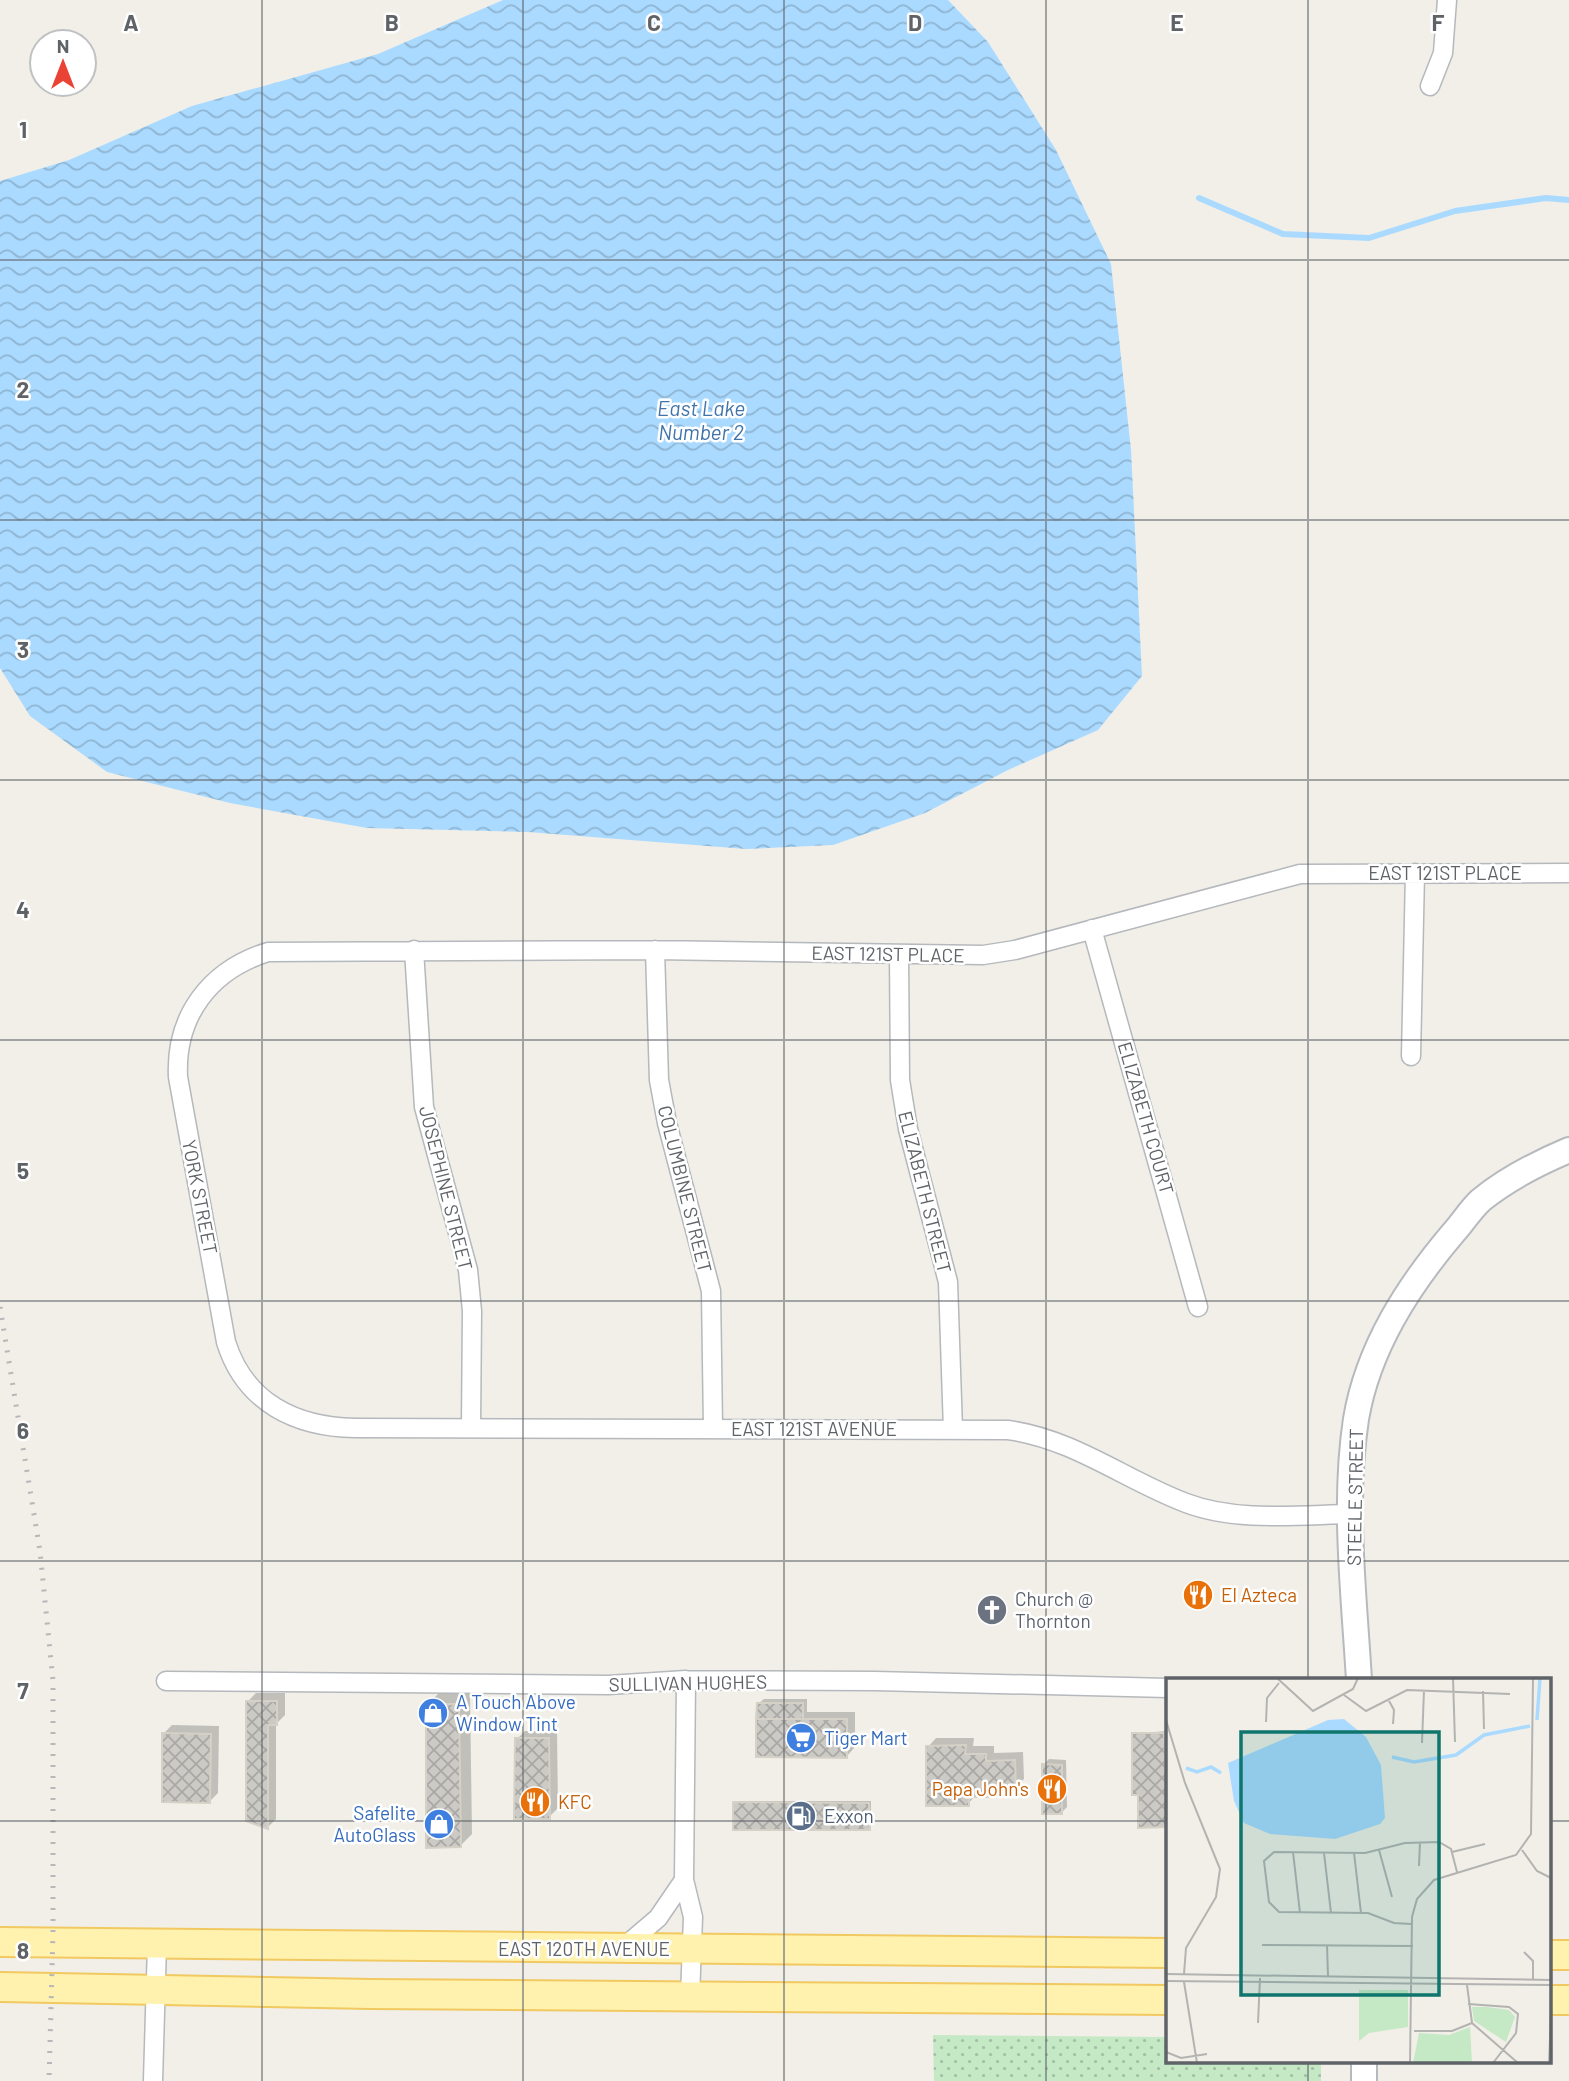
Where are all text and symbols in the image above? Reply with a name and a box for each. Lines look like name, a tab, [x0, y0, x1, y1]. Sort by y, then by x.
text: A	[123, 8, 139, 36]
text: B	[385, 8, 399, 36]
text: C	[647, 8, 661, 36]
text: D	[908, 8, 922, 36]
text: E	[1170, 8, 1184, 36]
text: F	[1432, 8, 1445, 36]
north arrow	[28, 28, 98, 98]
text: N	[57, 34, 69, 57]
text: 1	[19, 115, 27, 143]
text: 2	[17, 375, 29, 403]
water label: East Lake Number 2	[657, 395, 745, 444]
text: 3	[17, 635, 29, 663]
street label: EAST 121ST PLACE	[1368, 861, 1522, 884]
text: 4	[16, 895, 30, 923]
street label: EAST 121ST PLACE	[811, 941, 965, 966]
street label: ELIZABETH COURT	[1114, 1039, 1179, 1197]
street label: JOSEPHINE STREET	[415, 1103, 478, 1272]
street label: COLUMBINE STREET	[654, 1103, 717, 1275]
street label: ELIZABETH STREET	[894, 1108, 957, 1275]
street label: YORK STREET	[178, 1138, 223, 1256]
text: 5	[17, 1156, 29, 1184]
text: 6	[17, 1416, 29, 1444]
street label: EAST 121ST AVENUE	[731, 1417, 897, 1440]
street label: STEELE STREET	[1342, 1428, 1367, 1566]
restaurant icon: El Azteca	[1181, 1578, 1215, 1612]
place label: El Azteca	[1221, 1583, 1297, 1606]
place label: Church @ Thornton	[1015, 1587, 1093, 1632]
church icon: Church @ Thornton	[975, 1593, 1009, 1627]
street label: SULLIVAN HUGHES	[608, 1670, 768, 1695]
text: 7	[17, 1676, 29, 1704]
inset map	[1166, 1678, 1552, 2064]
place label: A Touch Above Window Tint	[456, 1690, 576, 1735]
shop icon: A Touch Above Window Tint	[416, 1696, 450, 1730]
supermarket icon: Tiger Mart	[784, 1721, 818, 1755]
place label: Tiger Mart	[824, 1726, 908, 1749]
restaurant icon: Papa John's	[1035, 1772, 1069, 1806]
place label: Papa John's	[932, 1777, 1029, 1800]
restaurant icon: KFC	[518, 1785, 552, 1819]
place label: KFC	[558, 1790, 592, 1813]
fuel station icon: Exxon	[784, 1799, 818, 1833]
place label: Safelite AutoGlass	[334, 1801, 416, 1846]
place label: Exxon	[824, 1804, 874, 1827]
shop icon: Safelite AutoGlass	[422, 1807, 456, 1841]
text: 8	[17, 1936, 29, 1964]
street label: EAST 120TH AVENUE	[498, 1937, 670, 1960]

